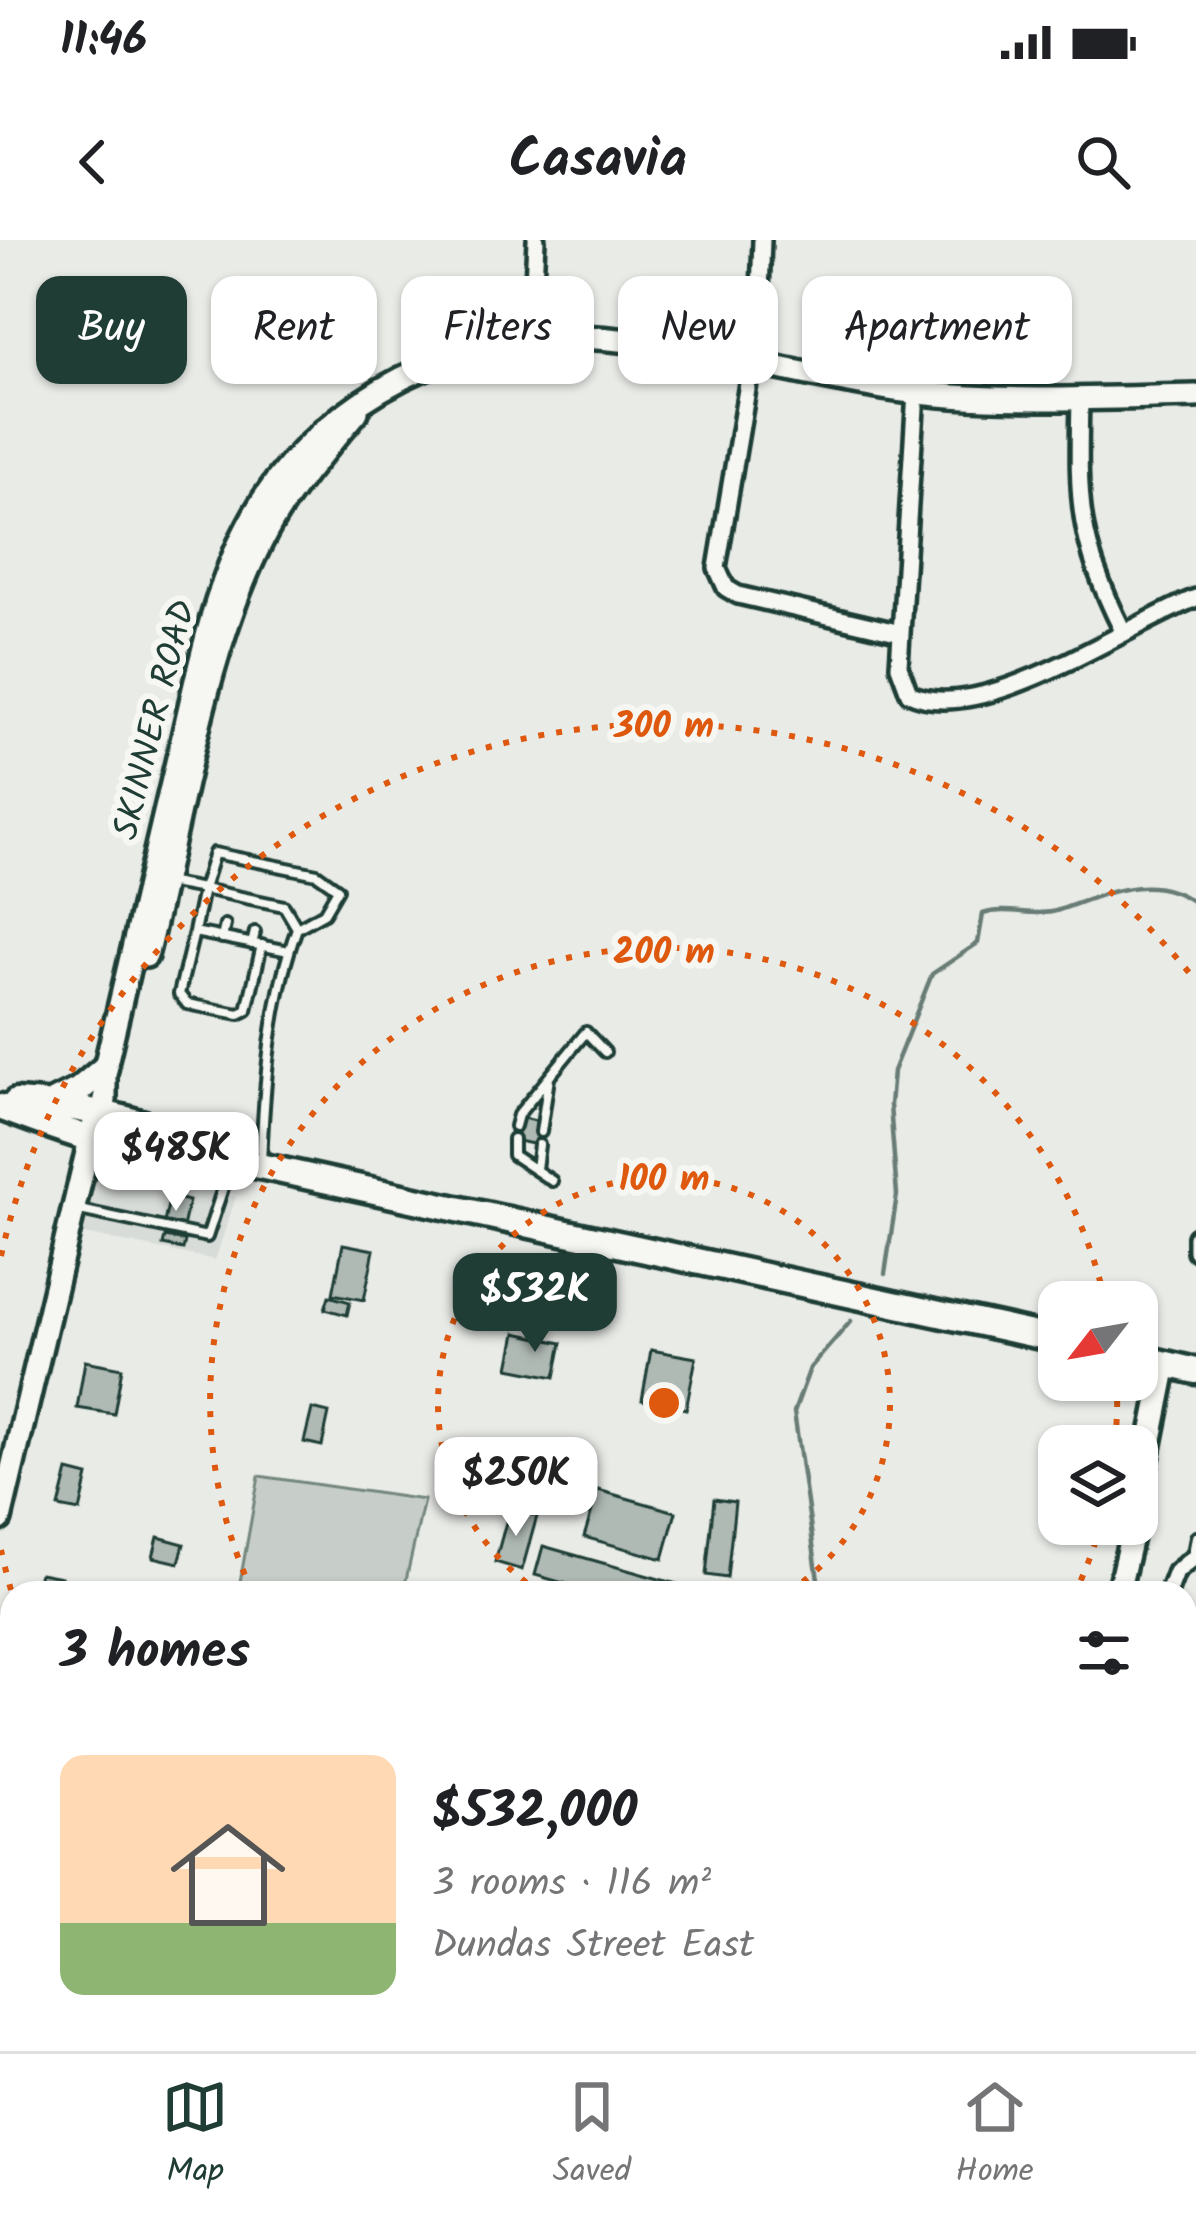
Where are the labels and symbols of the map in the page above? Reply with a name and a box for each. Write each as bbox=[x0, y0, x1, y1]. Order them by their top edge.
street label: SKINNER ROAD bbox=[99, 594, 213, 846]
text: 300 m bbox=[613, 699, 714, 756]
text: 200 m bbox=[613, 925, 715, 982]
pin: $485K bbox=[92, 1112, 260, 1214]
text: 100 m bbox=[618, 1152, 710, 1209]
pin: $532K bbox=[451, 1253, 619, 1355]
north arrow bbox=[1038, 1281, 1158, 1401]
centre of rings bbox=[643, 1382, 685, 1424]
pin: $250K bbox=[432, 1437, 600, 1539]

